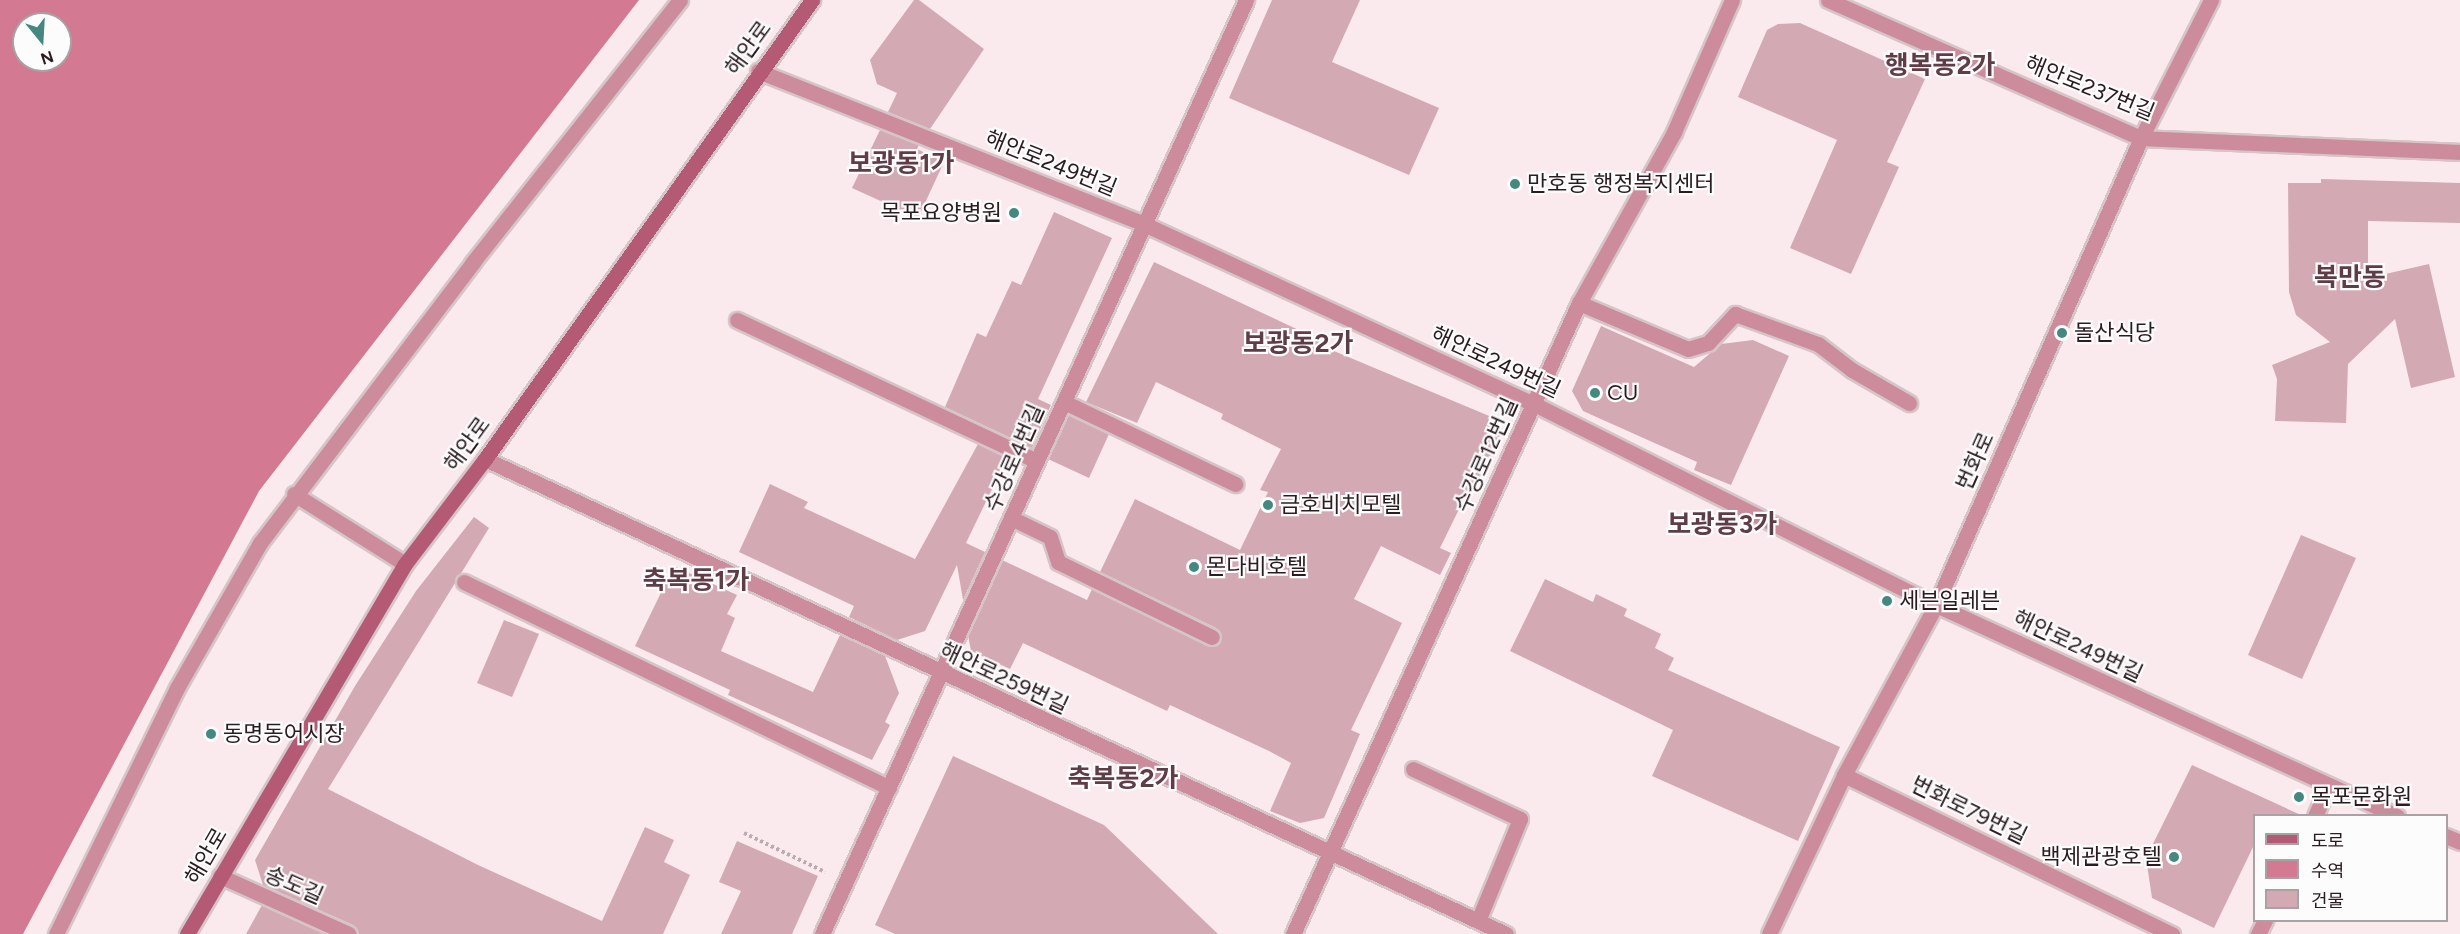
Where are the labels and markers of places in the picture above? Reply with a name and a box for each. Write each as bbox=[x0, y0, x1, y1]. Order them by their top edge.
place label: 만호동 행정복지센터 bbox=[1527, 171, 1715, 197]
marker: 만호동 행정복지센터 bbox=[1508, 177, 1522, 191]
place label: 목포요양병원 bbox=[881, 200, 1002, 226]
marker: 목포요양병원 bbox=[1007, 206, 1021, 220]
place label: 돌산식당 bbox=[2074, 320, 2155, 346]
marker: 돌산식당 bbox=[2055, 326, 2069, 340]
place label: CU bbox=[1607, 380, 1638, 406]
marker: CU bbox=[1588, 386, 1602, 400]
place label: 금호비치모텔 bbox=[1280, 492, 1401, 518]
marker: 금호비치모텔 bbox=[1261, 498, 1275, 512]
place label: 몬다비호텔 bbox=[1206, 554, 1307, 580]
marker: 몬다비호텔 bbox=[1187, 560, 1201, 574]
place label: 세븐일레븐 bbox=[1899, 588, 2000, 614]
marker: 세븐일레븐 bbox=[1880, 594, 1894, 608]
place label: 동명동어시장 bbox=[223, 721, 344, 747]
marker: 동명동어시장 bbox=[204, 727, 218, 741]
place label: 목포문화원 bbox=[2311, 784, 2412, 810]
marker: 목포문화원 bbox=[2292, 790, 2306, 804]
place label: 백제관광호텔 bbox=[2041, 844, 2162, 870]
marker: 백제관광호텔 bbox=[2167, 850, 2181, 864]

